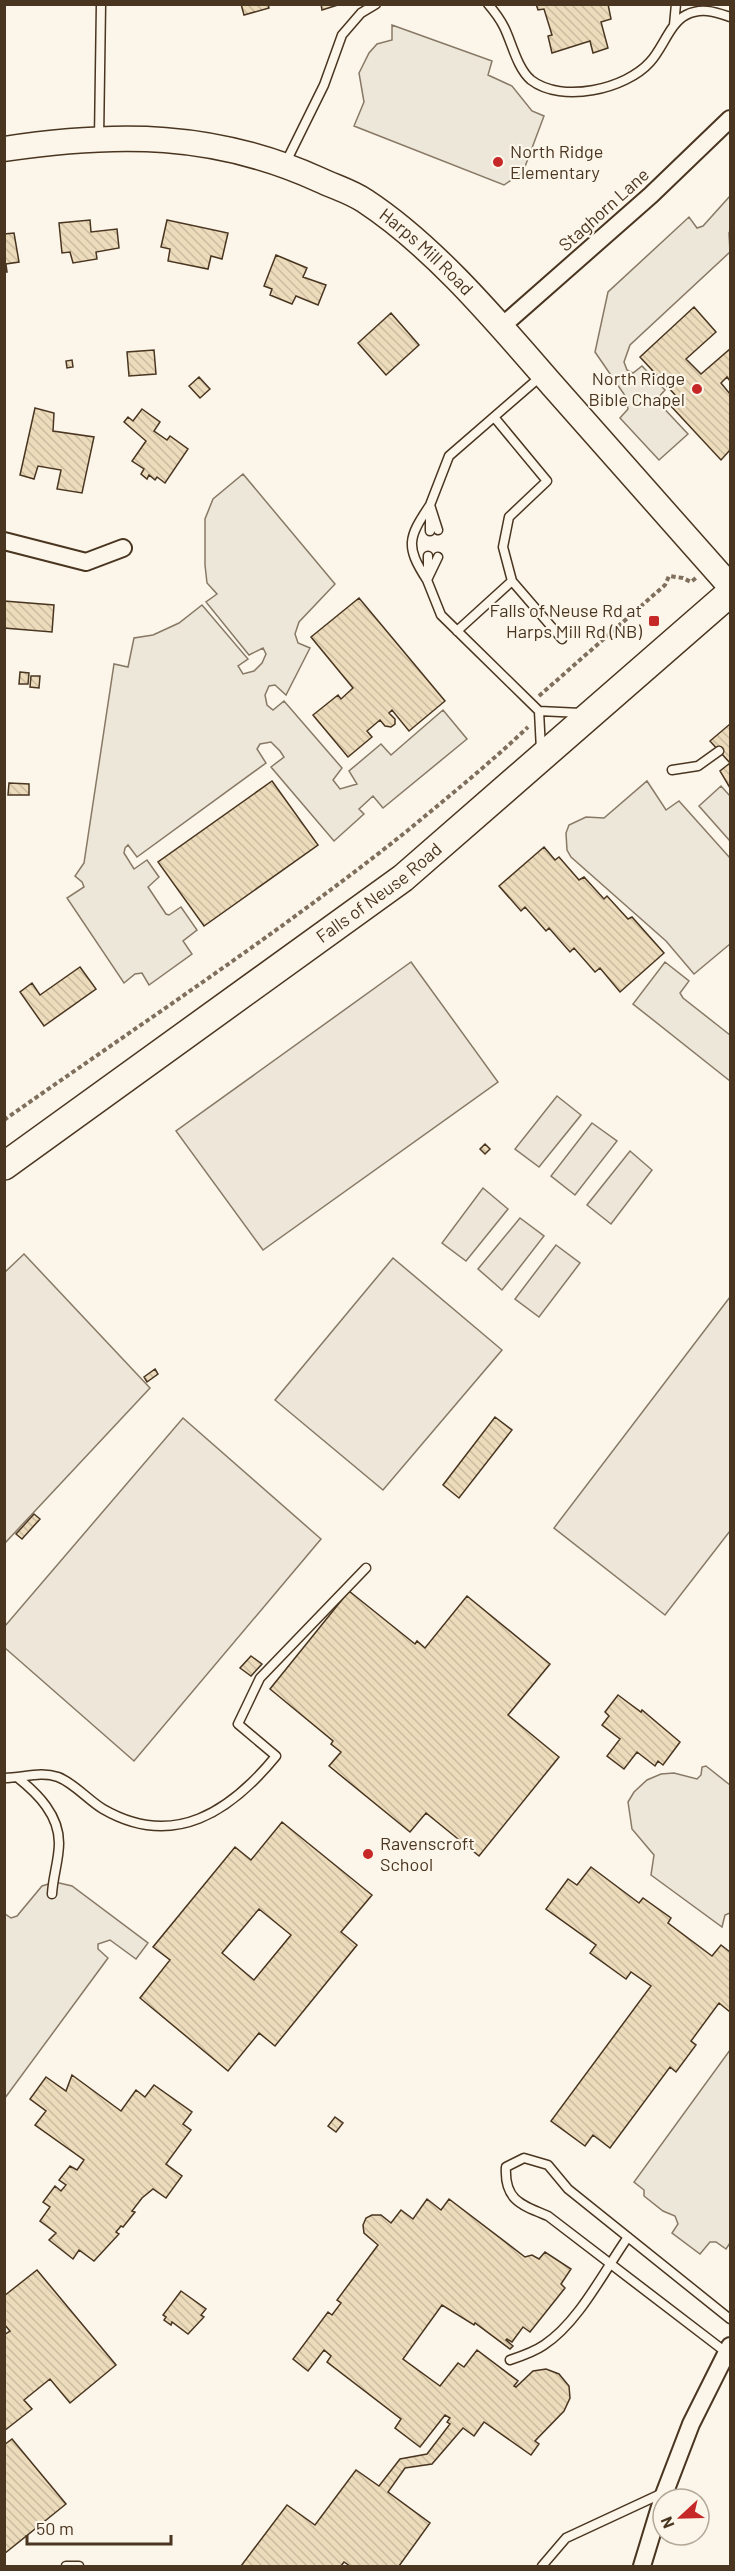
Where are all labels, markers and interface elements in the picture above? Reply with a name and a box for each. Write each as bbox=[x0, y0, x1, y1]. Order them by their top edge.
place label: North Ridge Elementary bbox=[510, 140, 603, 183]
marker: North Ridge Elementary bbox=[491, 155, 505, 169]
street label: Staghorn Lane bbox=[554, 163, 653, 255]
street label: Harps Mill Road bbox=[376, 203, 478, 299]
place label: North Ridge Bible Chapel bbox=[589, 367, 685, 410]
marker: North Ridge Bible Chapel bbox=[690, 382, 704, 396]
place label: Falls of Neuse Rd at Harps Mill Rd (NB) bbox=[490, 599, 642, 642]
marker: Falls of Neuse Rd at Harps Mill Rd (NB) bbox=[647, 614, 661, 628]
street label: Falls of Neuse Road bbox=[311, 837, 446, 947]
place label: Ravenscroft School bbox=[380, 1832, 475, 1875]
marker: Ravenscroft School bbox=[361, 1847, 375, 1861]
north arrow bbox=[651, 2487, 711, 2547]
scale bar bbox=[27, 2508, 171, 2546]
text: N bbox=[656, 2514, 677, 2531]
text: 50 m bbox=[36, 2517, 74, 2539]

